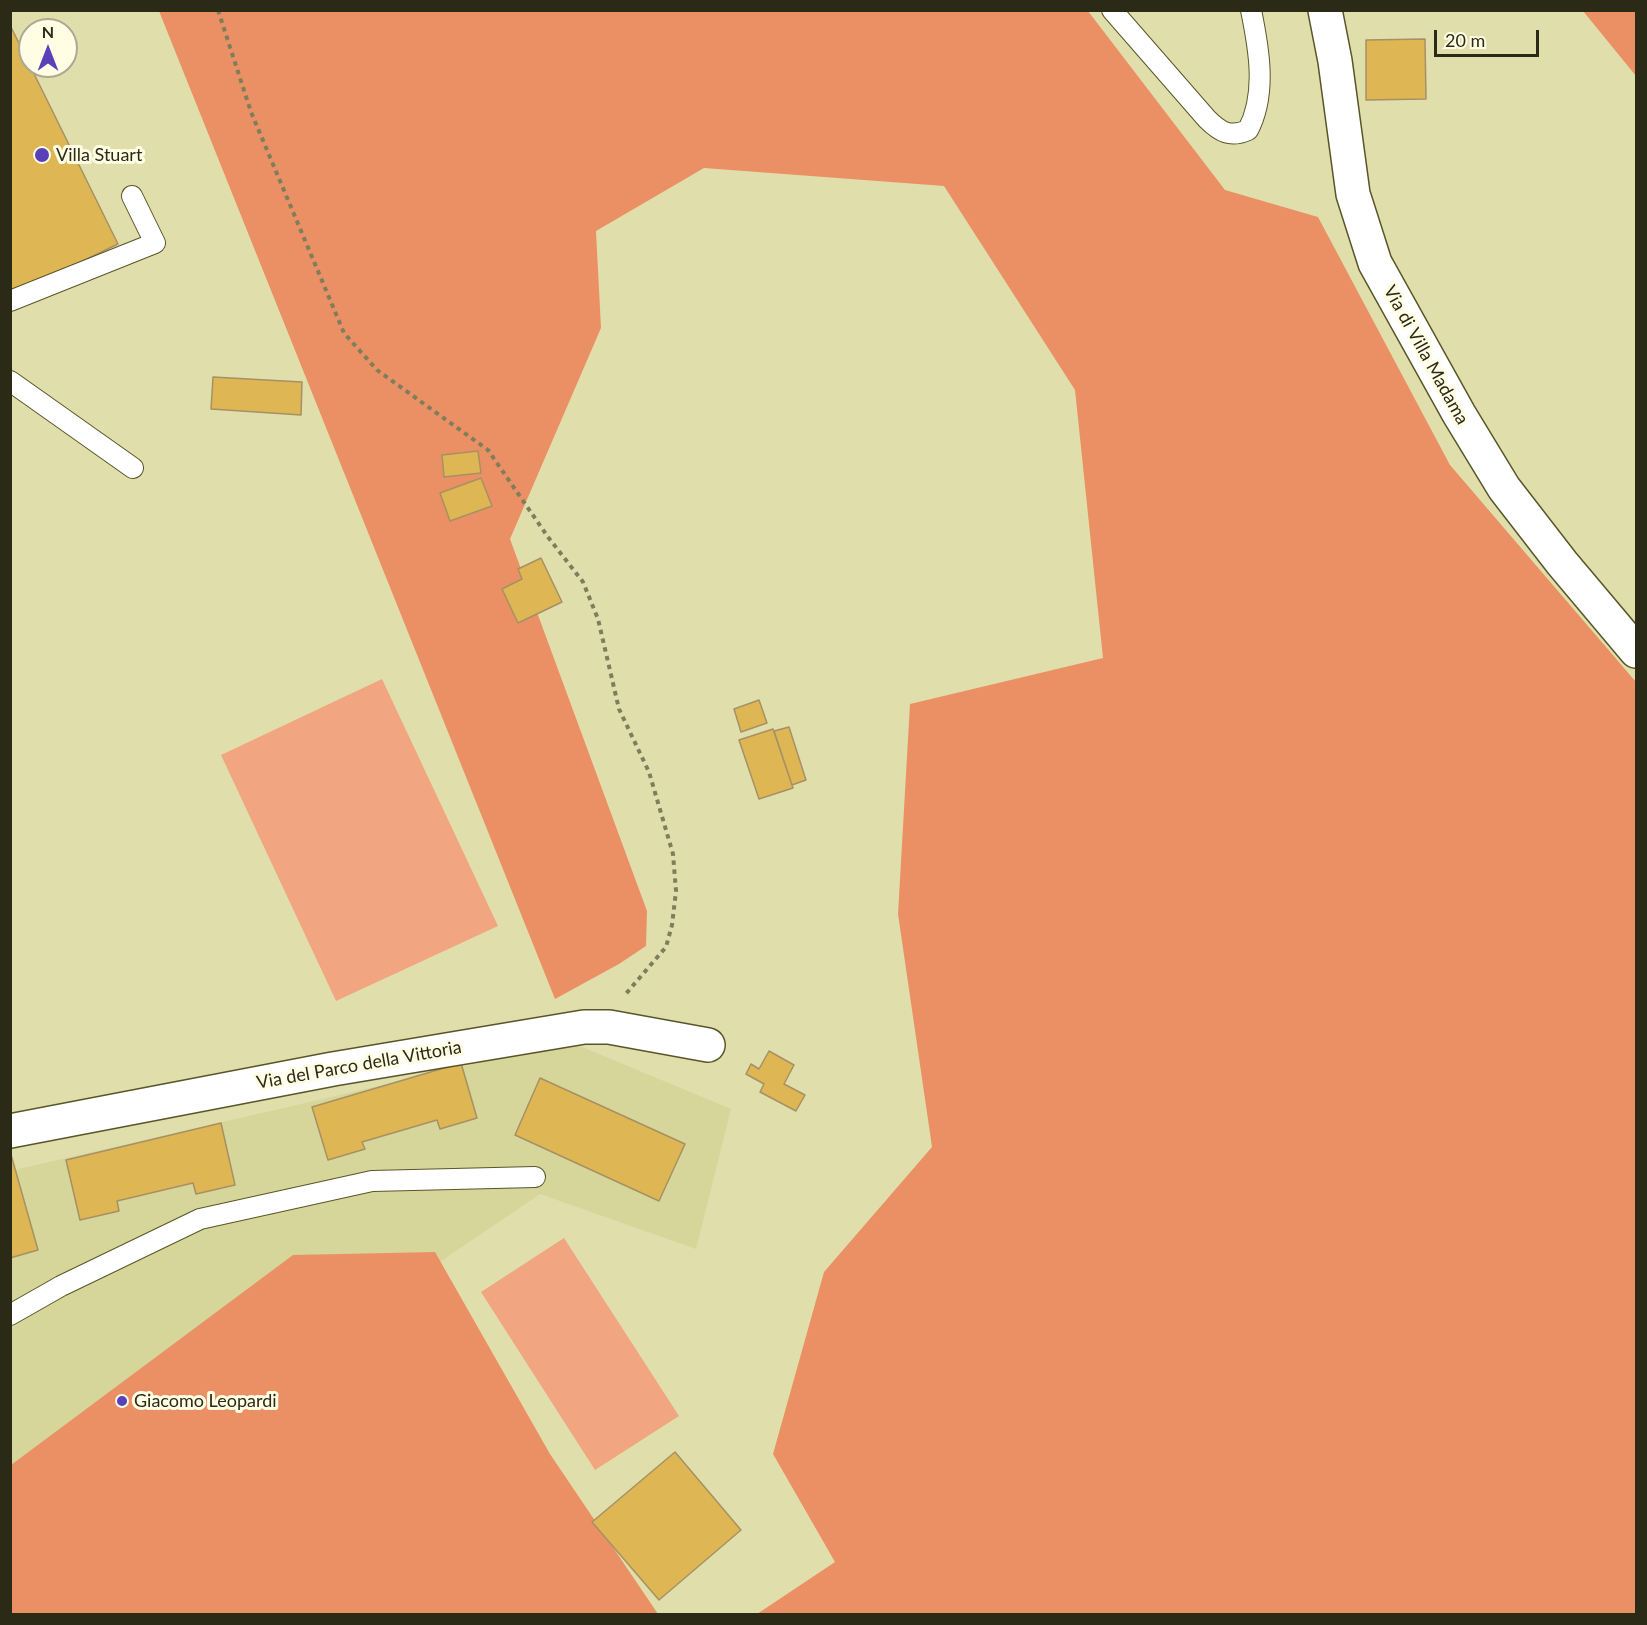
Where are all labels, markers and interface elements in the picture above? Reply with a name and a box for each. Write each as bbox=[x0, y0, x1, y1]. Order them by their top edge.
north arrow bbox=[18, 18, 78, 78]
scale bar bbox=[1437, 18, 1542, 56]
text: N bbox=[42, 22, 54, 41]
text: 20 m bbox=[1445, 29, 1485, 51]
place label: Villa Stuart bbox=[56, 144, 142, 166]
marker: Villa Stuart bbox=[33, 146, 51, 164]
street label: Via di Villa Madama bbox=[1379, 282, 1473, 428]
street label: Via del Parco della Vittoria bbox=[255, 1036, 463, 1094]
place label: Giacomo Leopardi bbox=[134, 1390, 277, 1412]
marker: Giacomo Leopardi bbox=[115, 1394, 129, 1408]

